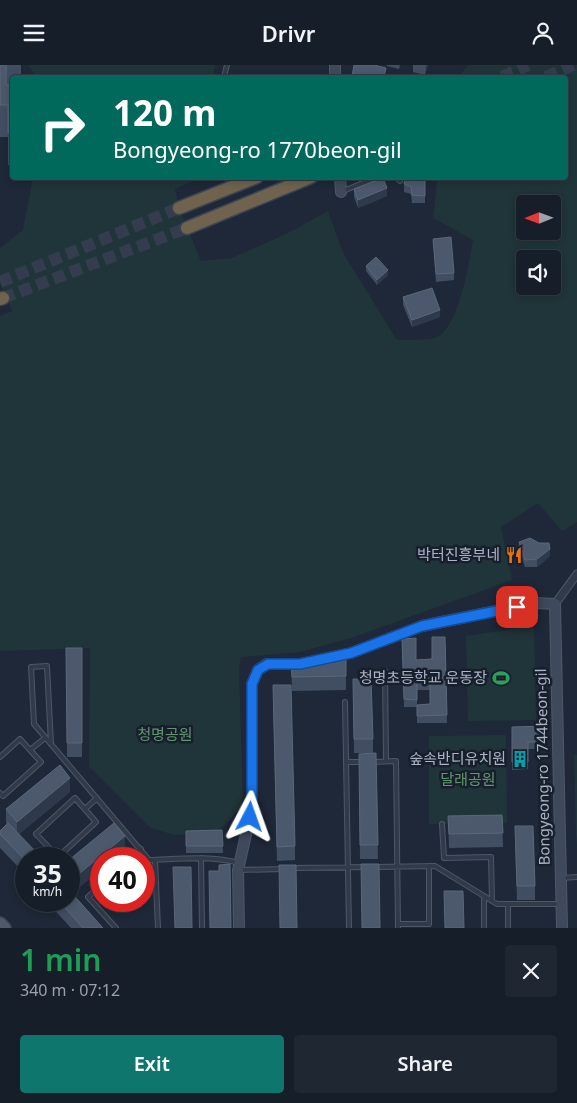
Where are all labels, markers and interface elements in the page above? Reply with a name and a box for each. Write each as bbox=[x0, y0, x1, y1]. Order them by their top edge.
text: Drivr bbox=[262, 18, 315, 48]
icon: menu bbox=[20, 19, 48, 47]
icon: person bbox=[529, 19, 557, 47]
text: 120 m bbox=[113, 89, 216, 136]
icon: right bbox=[30, 95, 95, 160]
text: Bongyeong-ro 1770beon-gil bbox=[113, 134, 402, 164]
north arrow bbox=[516, 195, 561, 240]
map controls bbox=[516, 195, 561, 295]
button: sound bbox=[516, 250, 561, 295]
place label: 박터진흥부네 bbox=[417, 544, 500, 564]
restaurant icon: 박터진흥부네 bbox=[504, 545, 524, 565]
pin bbox=[496, 586, 538, 628]
icon: arrive bbox=[503, 593, 531, 621]
place label: 청명초등학교 운동장 bbox=[359, 667, 487, 687]
sports icon: 청명초등학교 운동장 bbox=[491, 668, 511, 688]
street label: Bongyeong-ro 1744beon-gil bbox=[530, 668, 554, 866]
park label: 청명공원 bbox=[137, 724, 193, 744]
place label: 숲속반디유치원 bbox=[409, 748, 506, 768]
building icon: 숲속반디유치원 bbox=[510, 749, 530, 769]
park label: 달래공원 bbox=[440, 769, 496, 789]
position arrow bbox=[223, 790, 275, 842]
speed limit sign: 40 bbox=[90, 847, 155, 912]
text: 35 bbox=[33, 856, 62, 890]
text: km/h bbox=[33, 883, 62, 900]
text: 1 min bbox=[20, 939, 101, 980]
button: close bbox=[505, 945, 557, 997]
text: 340 m · 07:12 bbox=[20, 979, 120, 1001]
button: Exit bbox=[20, 1035, 284, 1093]
button: Share bbox=[294, 1035, 557, 1093]

